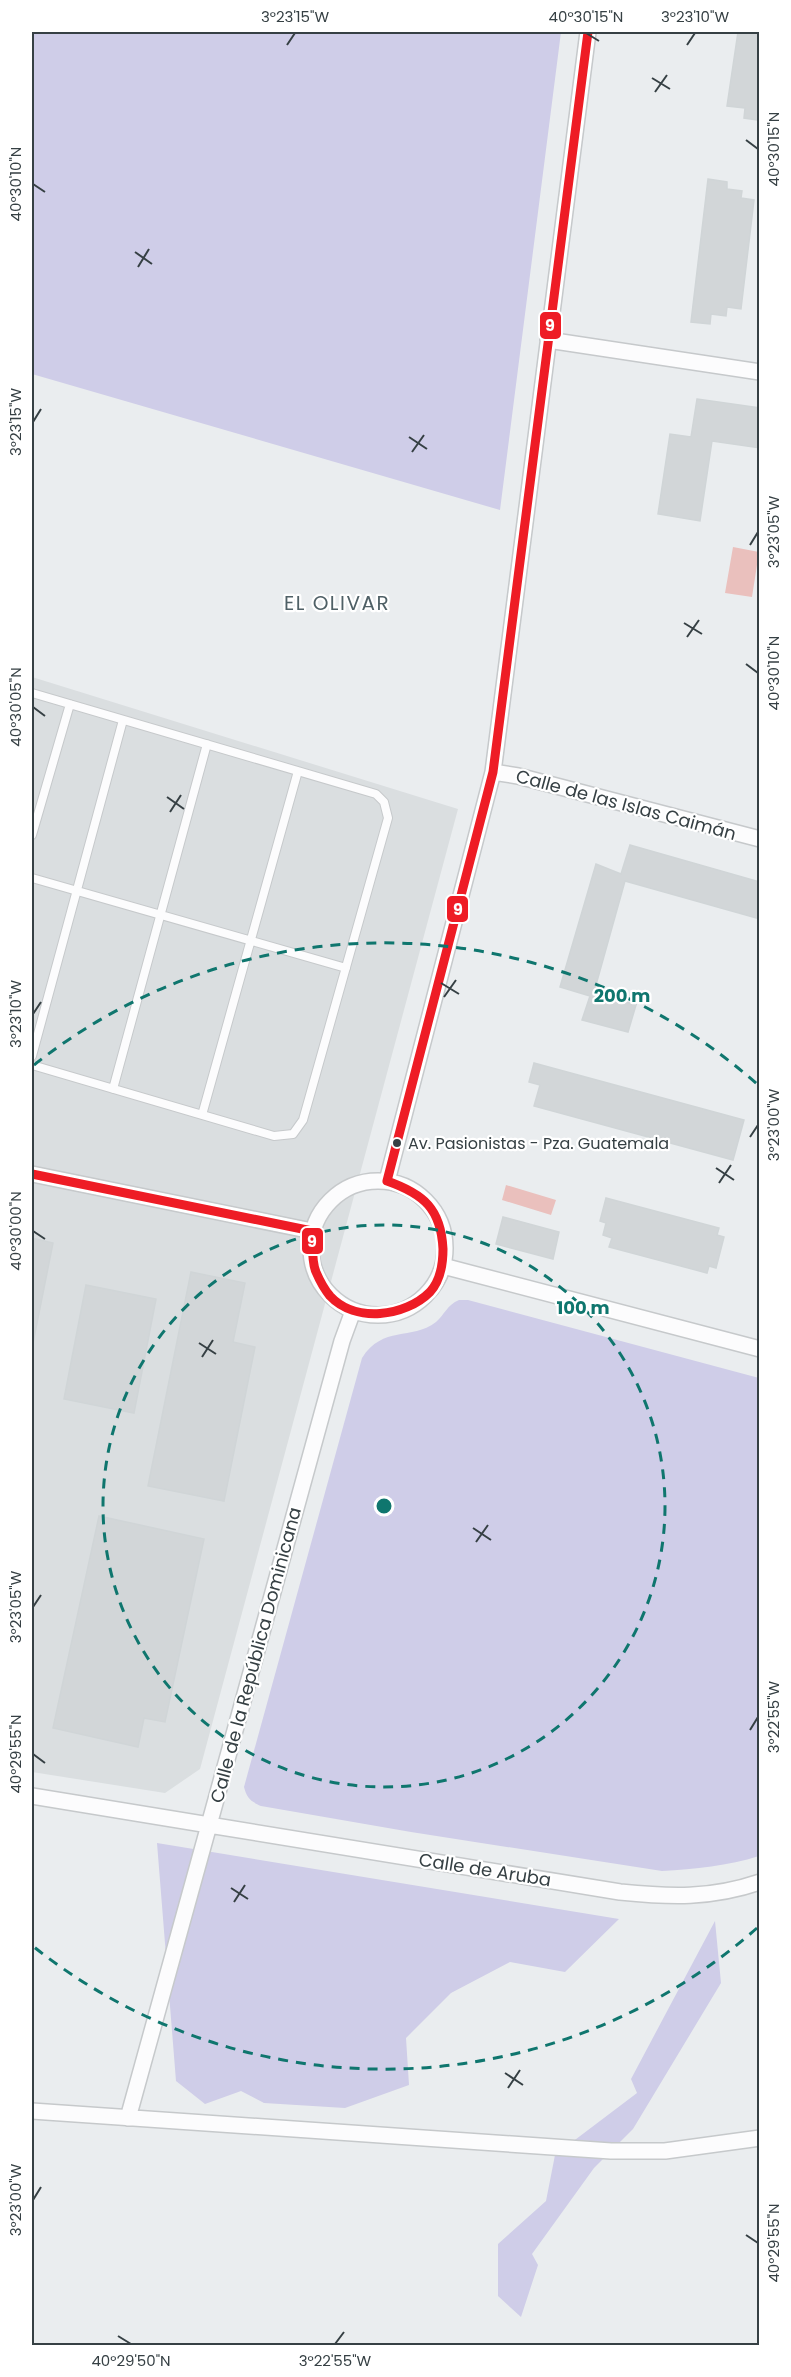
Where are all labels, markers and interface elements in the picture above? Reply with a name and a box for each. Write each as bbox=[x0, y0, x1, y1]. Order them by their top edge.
text: 3°23'15"W bbox=[261, 6, 329, 27]
text: 40°30'15"N bbox=[549, 6, 623, 27]
text: 3°23'10"W bbox=[661, 6, 729, 27]
text: 40°30'15"N bbox=[763, 112, 784, 186]
text: 40°30'10"N bbox=[5, 147, 26, 221]
line badge: 9 bbox=[539, 311, 562, 340]
text: 9 bbox=[545, 314, 555, 337]
text: 3°23'15"W bbox=[5, 388, 26, 456]
text: 3°23'05"W bbox=[763, 495, 784, 568]
district label: EL OLIVAR bbox=[284, 589, 390, 617]
text: 40°30'10"N bbox=[763, 636, 784, 710]
text: 40°30'05"N bbox=[5, 667, 26, 747]
street label: Calle de las Islas Caimán bbox=[513, 763, 739, 846]
line badge: 9 bbox=[446, 895, 469, 923]
text: 9 bbox=[453, 898, 463, 921]
text: 3°23'10"W bbox=[5, 980, 26, 1048]
text: 200 m bbox=[594, 983, 650, 1008]
text: 3°23'00"W bbox=[763, 1088, 784, 1161]
place label: Av. Pasionistas - Pza. Guatemala bbox=[408, 1132, 669, 1155]
marker: Av. Pasionistas - Pza. Guatemala bbox=[391, 1137, 403, 1149]
text: 40°30'00"N bbox=[5, 1191, 26, 1271]
line badge: 9 bbox=[301, 1227, 324, 1255]
text: 9 bbox=[307, 1230, 317, 1253]
text: 100 m bbox=[556, 1295, 610, 1320]
centre of rings bbox=[374, 1496, 394, 1516]
street label: Calle de la República Dominicana bbox=[204, 1504, 307, 1805]
text: 3°23'05"W bbox=[5, 1570, 26, 1643]
text: 3°22'55"W bbox=[763, 1680, 784, 1753]
text: 40°29'55"N bbox=[5, 1714, 26, 1794]
street label: Calle de Aruba bbox=[417, 1847, 553, 1892]
text: 3°23'00"W bbox=[5, 2163, 26, 2236]
text: 40°29'55"N bbox=[763, 2203, 784, 2283]
text: 40°29'50"N bbox=[91, 2350, 171, 2371]
text: 3°22'55"W bbox=[299, 2350, 372, 2371]

